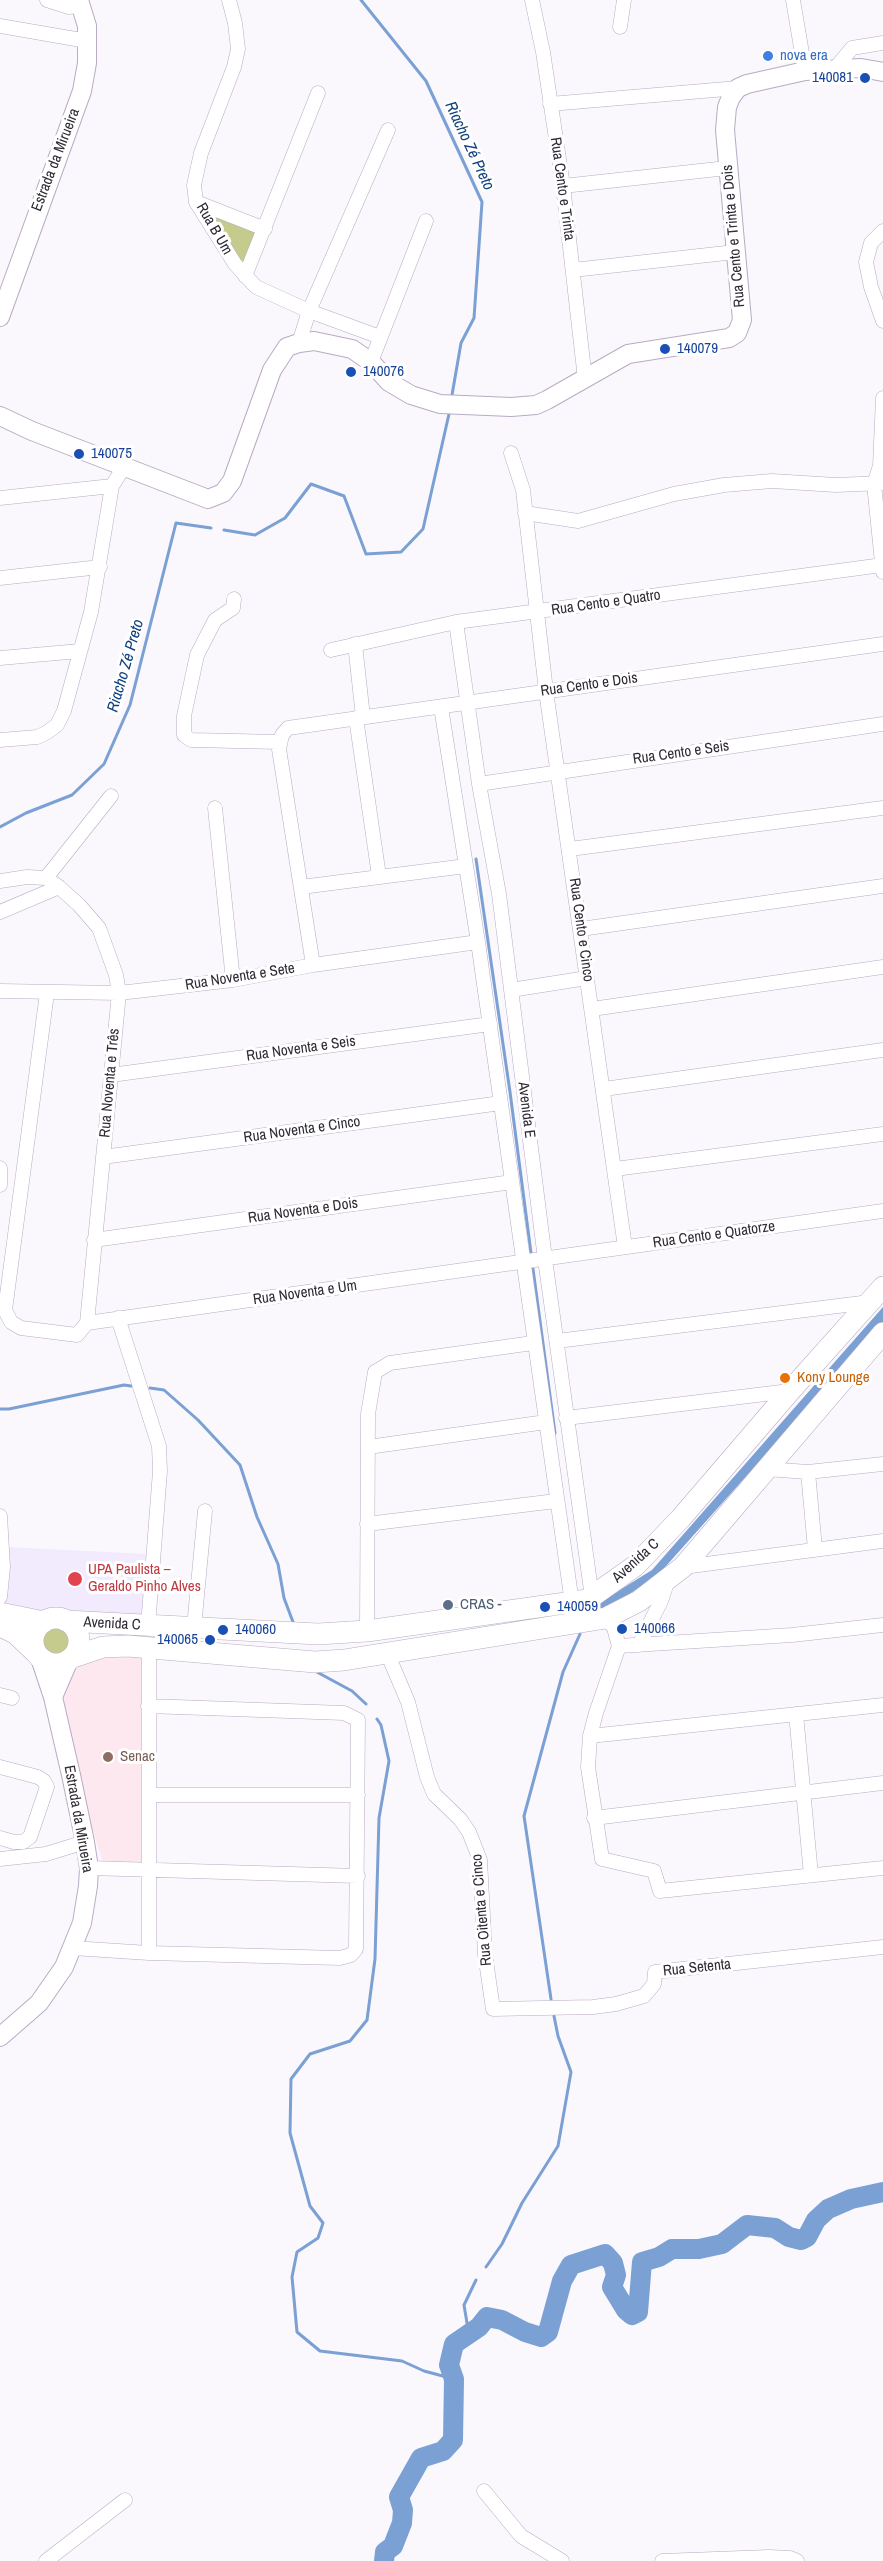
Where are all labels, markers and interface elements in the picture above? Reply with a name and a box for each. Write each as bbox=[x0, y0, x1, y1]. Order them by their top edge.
place label: nova era bbox=[780, 47, 828, 65]
marker: nova era bbox=[761, 49, 775, 63]
place label: 140081 bbox=[812, 69, 853, 87]
marker: 140081 bbox=[858, 71, 872, 85]
water label: Riacho Zé Preto bbox=[440, 99, 498, 193]
street label: Estrada da Mirueira bbox=[28, 106, 84, 214]
street label: Rua Cento e Trinta bbox=[546, 136, 578, 242]
street label: Rua Cento e Trinta e Dois bbox=[719, 164, 749, 308]
street label: Rua B Um bbox=[192, 200, 236, 258]
place label: 140079 bbox=[677, 340, 718, 358]
marker: 140079 bbox=[658, 342, 672, 356]
place label: 140076 bbox=[363, 363, 404, 381]
marker: 140076 bbox=[344, 365, 358, 379]
place label: 140075 bbox=[91, 445, 132, 463]
marker: 140075 bbox=[72, 447, 86, 461]
street label: Rua Cento e Quatro bbox=[550, 586, 662, 620]
water label: Riacho Zé Preto bbox=[104, 617, 148, 715]
street label: Rua Cento e Dois bbox=[539, 669, 639, 701]
street label: Rua Cento e Seis bbox=[632, 737, 730, 769]
street label: Rua Cento e Cinco bbox=[565, 877, 597, 983]
street label: Rua Noventa e Sete bbox=[184, 959, 296, 995]
street label: Rua Noventa e Três bbox=[96, 1028, 124, 1138]
street label: Rua Noventa e Seis bbox=[245, 1032, 357, 1066]
street label: Avenida E bbox=[514, 1081, 538, 1139]
street label: Rua Noventa e Cinco bbox=[243, 1113, 361, 1147]
street label: Rua Noventa e Dois bbox=[247, 1194, 359, 1228]
street label: Rua Cento e Quatorze bbox=[652, 1218, 776, 1252]
street label: Rua Noventa e Um bbox=[252, 1277, 358, 1309]
place label: Kony Lounge bbox=[797, 1369, 869, 1387]
marker: Kony Lounge bbox=[778, 1371, 792, 1385]
street label: Avenida C bbox=[609, 1535, 663, 1587]
place label: UPA Paulista – Geraldo Pinho Alves bbox=[88, 1561, 201, 1596]
marker: UPA Paulista – Geraldo Pinho Alves bbox=[66, 1570, 84, 1588]
place label: CRAS - bbox=[460, 1596, 502, 1614]
marker: CRAS - bbox=[441, 1598, 455, 1612]
place label: 140059 bbox=[557, 1598, 598, 1616]
marker: 140059 bbox=[538, 1600, 552, 1614]
street label: Avenida C bbox=[83, 1614, 141, 1634]
place label: 140066 bbox=[634, 1620, 675, 1638]
place label: 140060 bbox=[235, 1621, 276, 1639]
marker: 140066 bbox=[615, 1622, 629, 1636]
marker: 140060 bbox=[216, 1623, 230, 1637]
place label: 140065 bbox=[157, 1631, 198, 1649]
marker: 140065 bbox=[203, 1633, 217, 1647]
place label: Senac bbox=[120, 1748, 155, 1766]
marker: Senac bbox=[101, 1750, 115, 1764]
street label: Estrada da Mirueira bbox=[60, 1764, 96, 1874]
street label: Rua Oitenta e Cinco bbox=[468, 1853, 496, 1967]
street label: Rua Setenta bbox=[662, 1955, 732, 1981]

